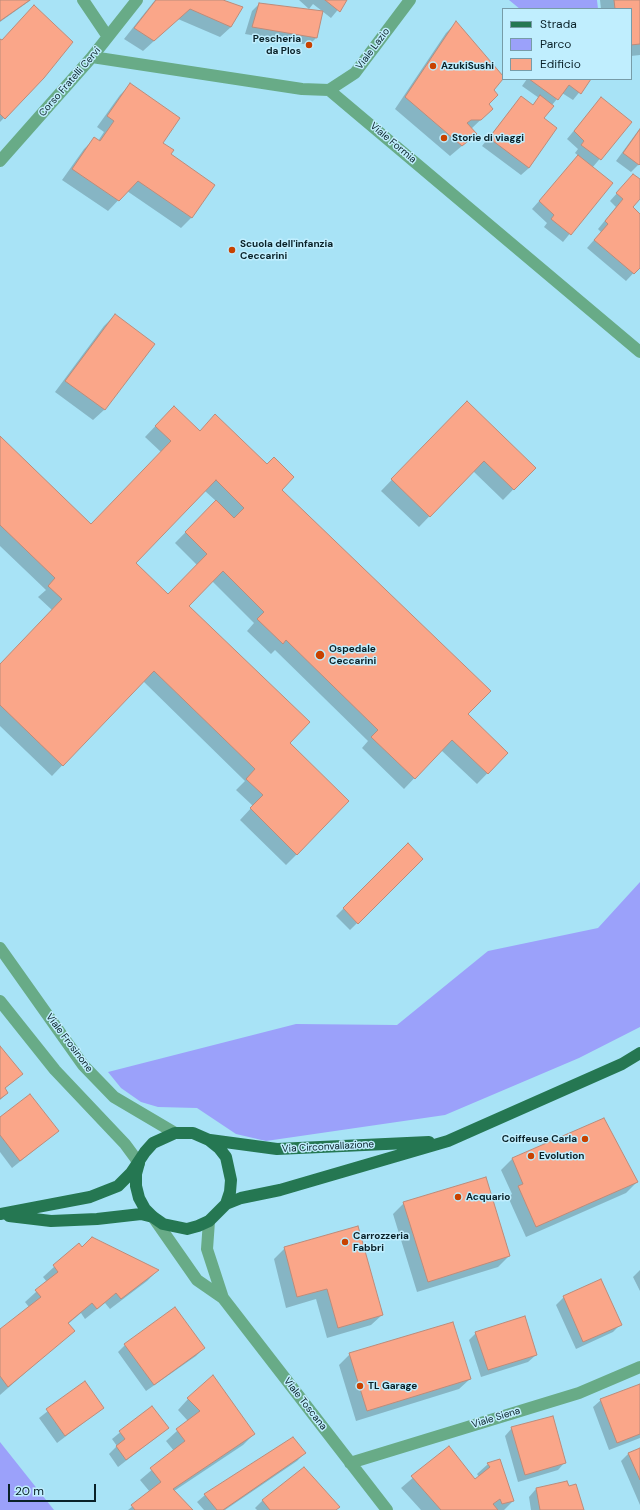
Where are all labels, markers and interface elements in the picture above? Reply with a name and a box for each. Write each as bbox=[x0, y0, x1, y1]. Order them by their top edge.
legend bbox=[502, 8, 632, 80]
text: Strada bbox=[540, 16, 577, 32]
street label: Viale Lazio bbox=[354, 26, 392, 72]
place label: Pescheria da Plos bbox=[253, 33, 301, 56]
text: Parco bbox=[540, 36, 571, 52]
marker: Pescheria da Plos bbox=[304, 40, 314, 50]
street label: Corso Fratelli Cervi bbox=[37, 45, 103, 119]
text: Edificio bbox=[540, 56, 581, 72]
place label: AzukiSushi bbox=[441, 60, 494, 72]
marker: AzukiSushi bbox=[428, 61, 438, 71]
street label: Viale Formia bbox=[367, 120, 419, 166]
place label: Storie di viaggi bbox=[452, 132, 524, 144]
marker: Storie di viaggi bbox=[439, 133, 449, 143]
place label: Scuola dell'infanzia Ceccarini bbox=[240, 238, 333, 262]
marker: Scuola dell'infanzia Ceccarini bbox=[227, 245, 237, 255]
place label: Ospedale Ceccarini bbox=[329, 643, 376, 666]
marker: Ospedale Ceccarini bbox=[314, 649, 326, 661]
street label: Viale Frosinone bbox=[43, 1011, 95, 1075]
place label: Coiffeuse Carla bbox=[502, 1133, 577, 1145]
marker: Coiffeuse Carla bbox=[580, 1134, 590, 1144]
street label: Via Circonvallazione bbox=[282, 1139, 374, 1155]
place label: Evolution bbox=[539, 1150, 585, 1162]
marker: Evolution bbox=[526, 1151, 536, 1161]
place label: Acquario bbox=[466, 1191, 510, 1203]
marker: Acquario bbox=[453, 1192, 463, 1202]
place label: Carrozzeria Fabbri bbox=[353, 1230, 409, 1254]
marker: Carrozzeria Fabbri bbox=[340, 1237, 350, 1247]
street label: Viale Toscana bbox=[281, 1375, 329, 1433]
place label: TL Garage bbox=[368, 1380, 417, 1392]
marker: TL Garage bbox=[355, 1381, 365, 1391]
street label: Viale Siena bbox=[470, 1405, 522, 1431]
scale bar bbox=[10, 1476, 98, 1502]
text: 20 m bbox=[15, 1483, 44, 1499]

